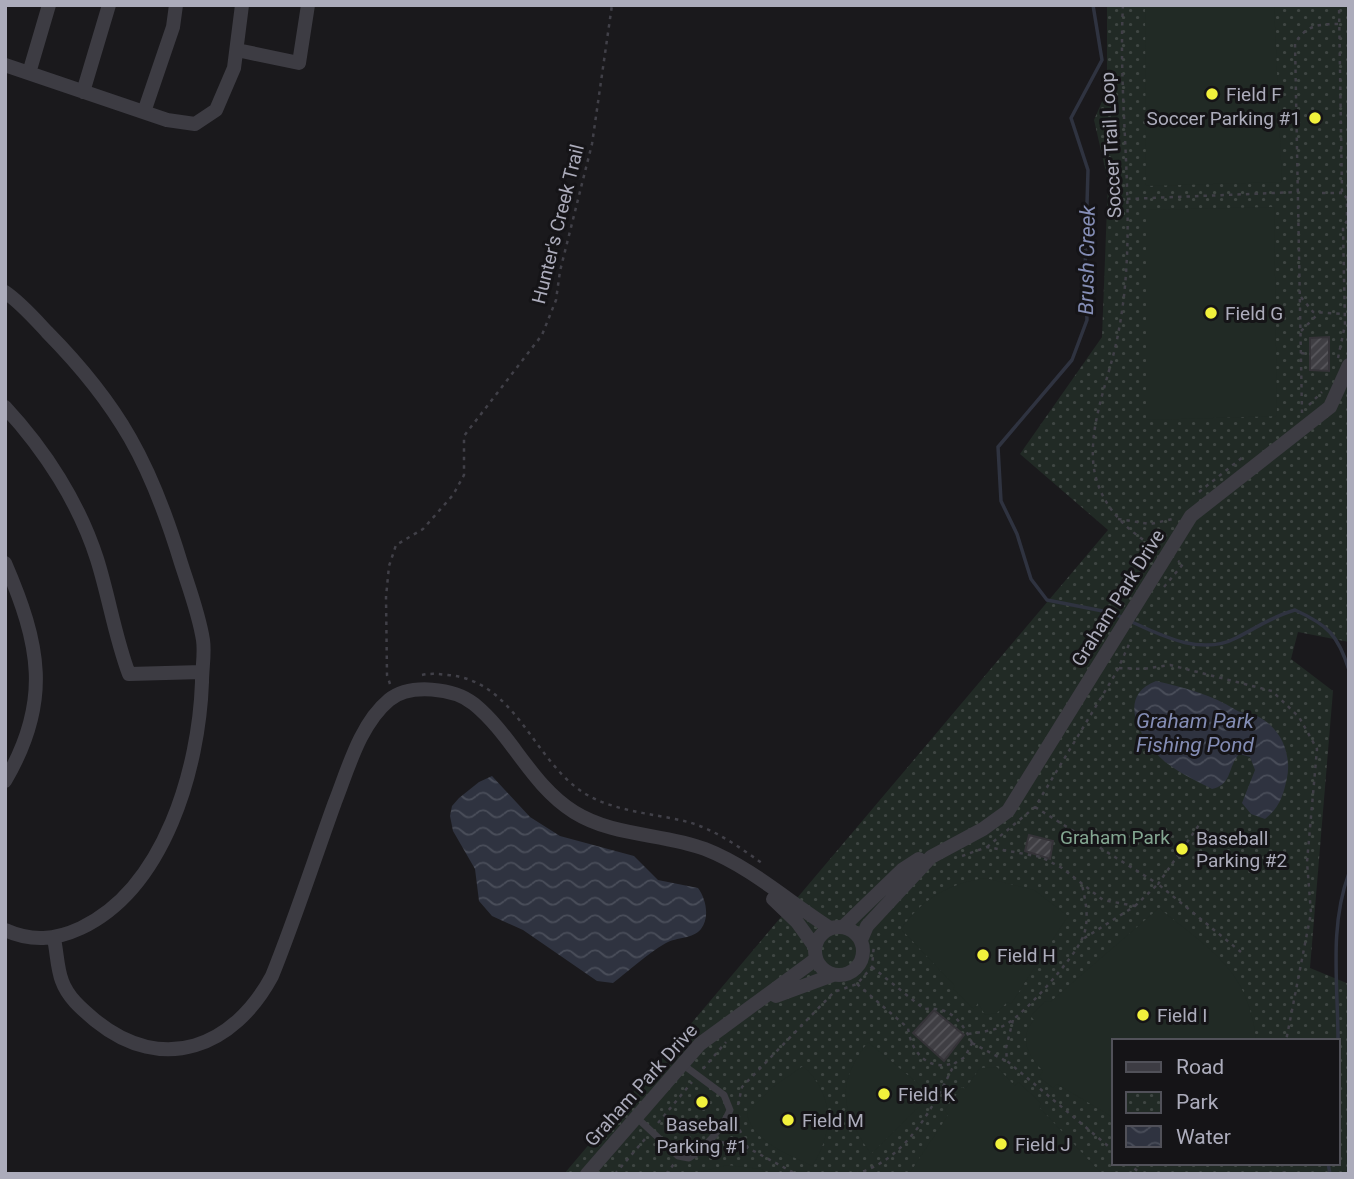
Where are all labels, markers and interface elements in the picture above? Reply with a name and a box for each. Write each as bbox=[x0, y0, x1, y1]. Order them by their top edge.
street label: Soccer Trail Loop bbox=[1096, 71, 1126, 219]
place label: Field F bbox=[1226, 83, 1282, 106]
marker: Field F bbox=[1204, 86, 1220, 102]
place label: Soccer Parking #1 bbox=[1147, 107, 1301, 130]
marker: Soccer Parking #1 bbox=[1307, 110, 1323, 126]
street label: Hunter's Creek Trail bbox=[527, 142, 589, 306]
water label: Brush Creek bbox=[1074, 204, 1100, 315]
place label: Field G bbox=[1225, 302, 1283, 325]
marker: Field G bbox=[1203, 305, 1219, 321]
street label: Graham Park Drive bbox=[1067, 525, 1169, 671]
water label: Graham Park Fishing Pond bbox=[1136, 709, 1255, 757]
park label: Graham Park bbox=[1060, 826, 1170, 849]
place label: Baseball Parking #2 bbox=[1196, 827, 1287, 872]
marker: Baseball Parking #2 bbox=[1174, 841, 1190, 857]
place label: Field H bbox=[997, 944, 1056, 967]
marker: Field H bbox=[975, 947, 991, 963]
place label: Field I bbox=[1157, 1004, 1207, 1027]
marker: Field I bbox=[1135, 1007, 1151, 1023]
street label: Graham Park Drive bbox=[580, 1019, 702, 1151]
legend bbox=[1112, 1039, 1340, 1165]
text: Road bbox=[1176, 1055, 1224, 1079]
place label: Field K bbox=[898, 1083, 955, 1106]
marker: Field K bbox=[876, 1086, 892, 1102]
text: Park bbox=[1176, 1090, 1219, 1114]
marker: Baseball Parking #1 bbox=[694, 1094, 710, 1110]
place label: Field M bbox=[802, 1109, 864, 1132]
marker: Field M bbox=[780, 1112, 796, 1128]
place label: Baseball Parking #1 bbox=[656, 1113, 748, 1158]
text: Water bbox=[1176, 1125, 1231, 1149]
place label: Field J bbox=[1015, 1133, 1071, 1156]
marker: Field J bbox=[993, 1136, 1009, 1152]

